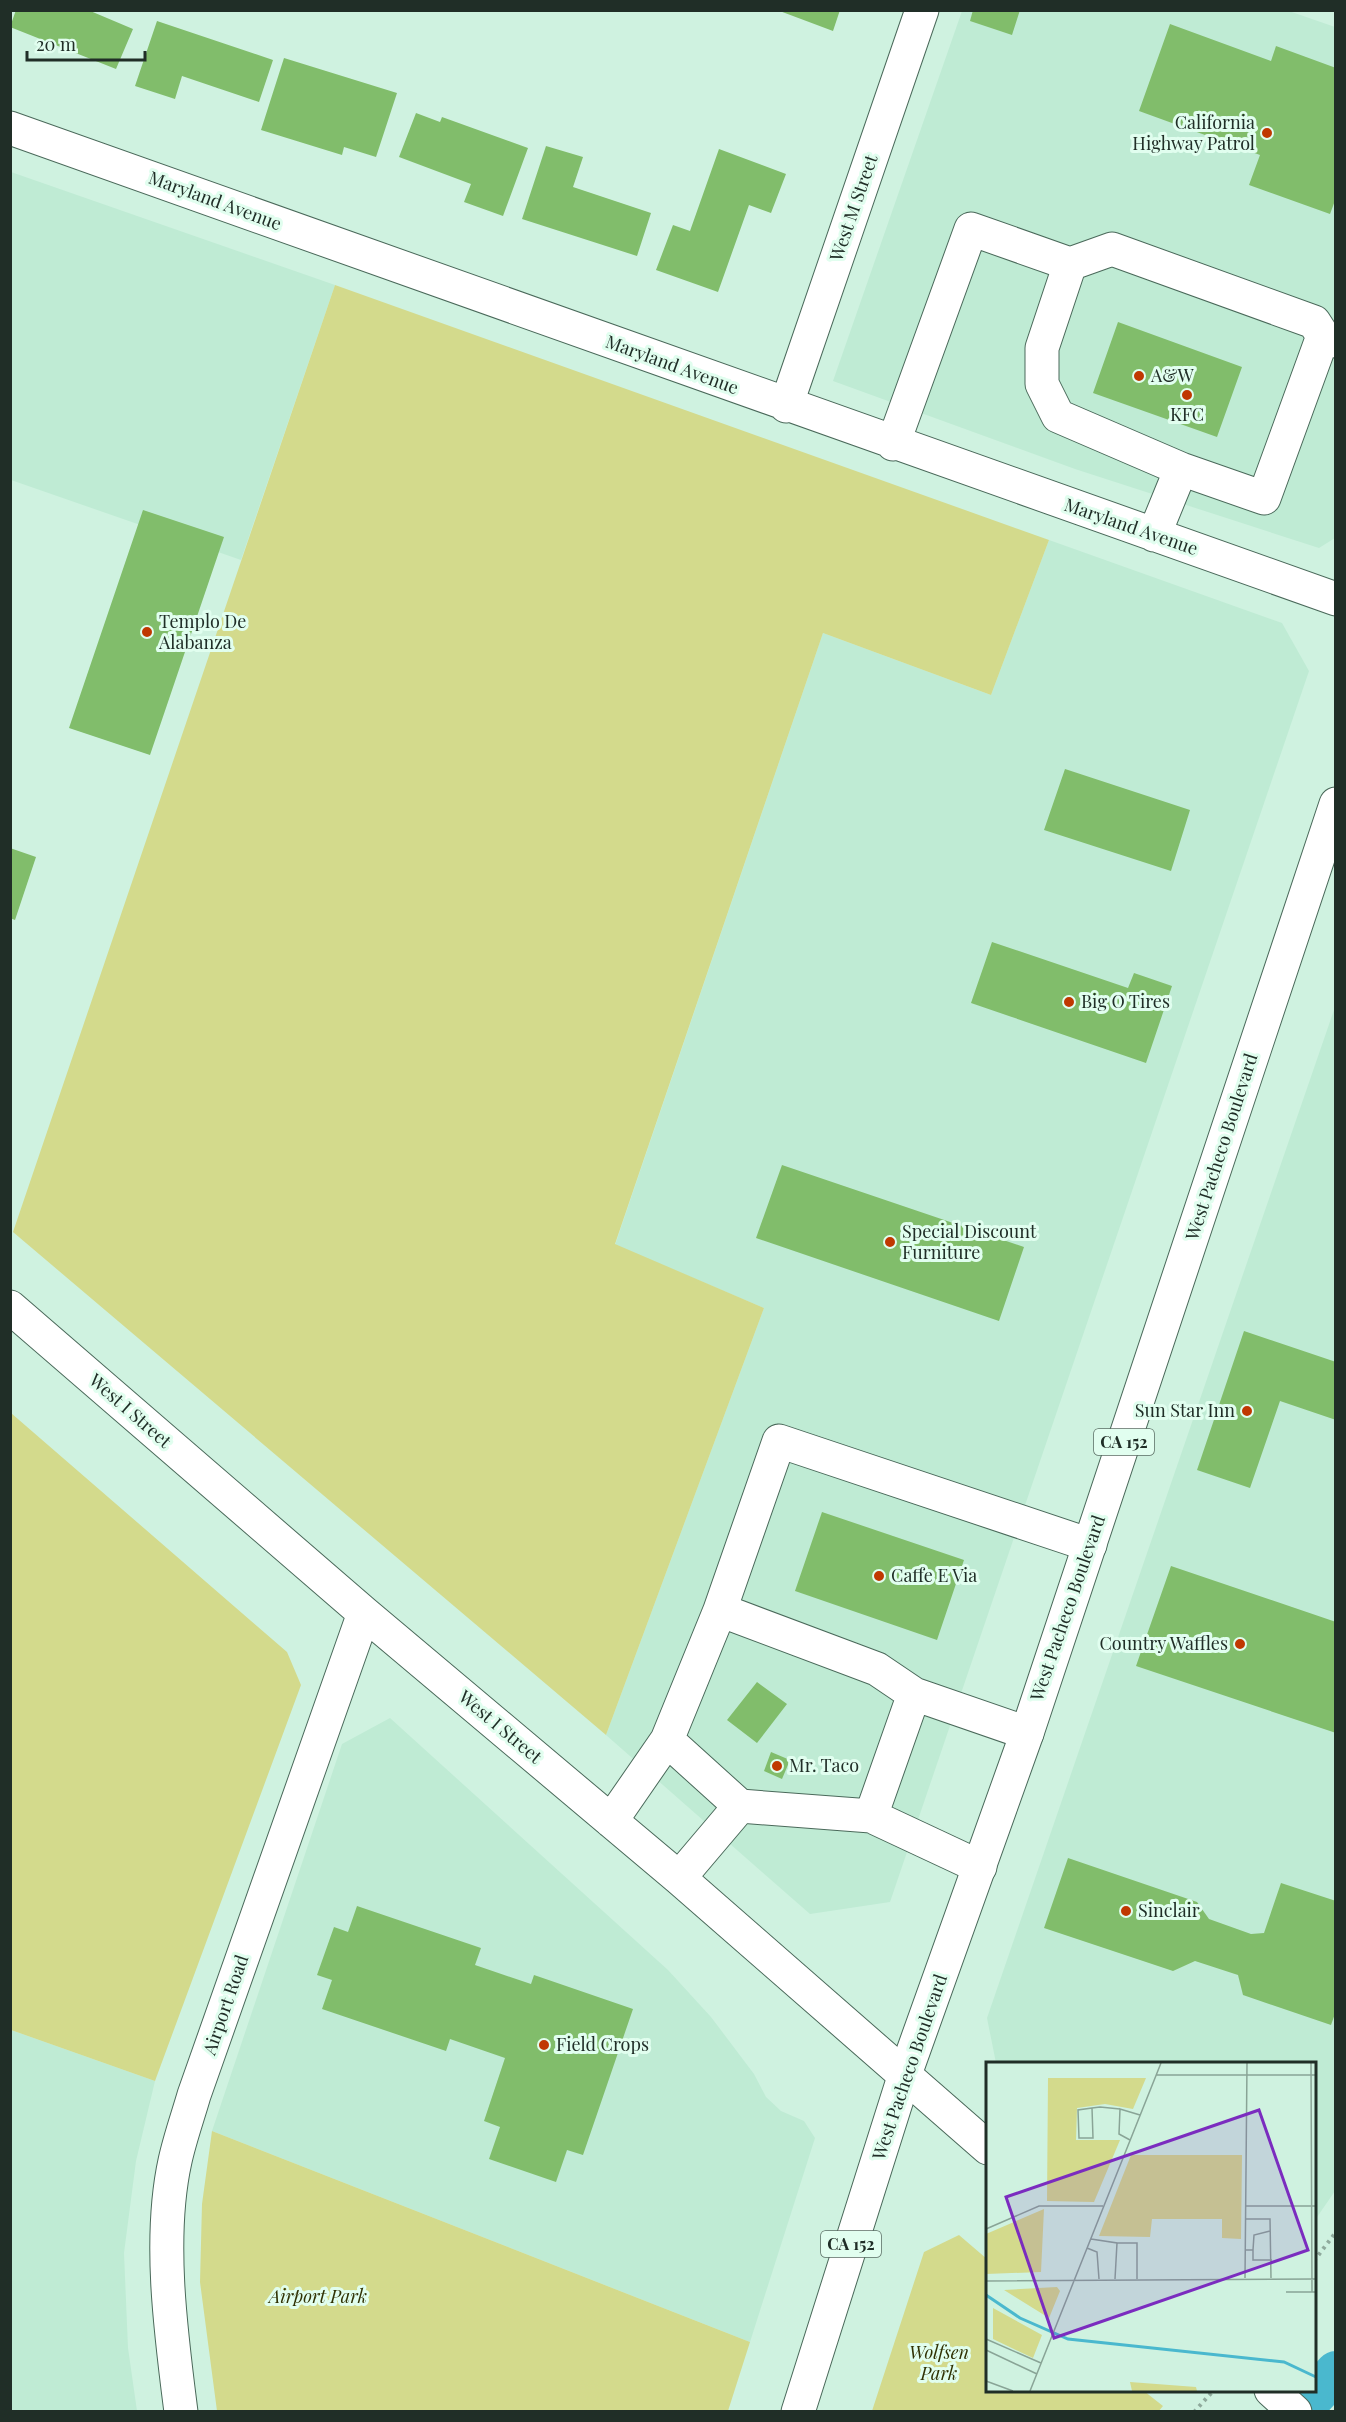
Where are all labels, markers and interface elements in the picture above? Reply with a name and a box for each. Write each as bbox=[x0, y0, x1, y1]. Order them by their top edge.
scale bar bbox=[27, 24, 146, 62]
text: 20 m bbox=[36, 32, 76, 56]
place label: California Highway Patrol bbox=[1132, 110, 1255, 155]
marker: California Highway Patrol bbox=[1260, 126, 1274, 140]
street label: West M Street bbox=[823, 151, 883, 265]
street label: Maryland Avenue bbox=[146, 165, 285, 235]
street label: Maryland Avenue bbox=[603, 329, 742, 399]
place label: A&W bbox=[1150, 363, 1194, 387]
marker: A&W bbox=[1132, 369, 1146, 383]
marker: KFC bbox=[1180, 388, 1194, 402]
place label: KFC bbox=[1170, 402, 1204, 426]
street label: Maryland Avenue bbox=[1061, 492, 1201, 560]
place label: Templo De Alabanza bbox=[158, 609, 246, 654]
marker: Templo De Alabanza bbox=[140, 625, 154, 639]
place label: Big O Tires bbox=[1081, 989, 1170, 1013]
marker: Big O Tires bbox=[1062, 995, 1076, 1009]
street label: West Pacheco Boulevard bbox=[1179, 1050, 1263, 1244]
place label: Special Discount Furniture bbox=[902, 1219, 1037, 1264]
marker: Special Discount Furniture bbox=[883, 1235, 897, 1249]
street label: West I Street bbox=[84, 1367, 177, 1453]
place label: Sun Star Inn bbox=[1135, 1398, 1235, 1422]
marker: Sun Star Inn bbox=[1240, 1404, 1254, 1418]
road number: CA 152 bbox=[1094, 1429, 1154, 1455]
street label: West Pacheco Boulevard bbox=[1024, 1511, 1110, 1705]
place label: Caffe E Via bbox=[891, 1563, 977, 1587]
marker: Caffe E Via bbox=[872, 1569, 886, 1583]
place label: Country Waffles bbox=[1099, 1631, 1228, 1655]
marker: Country Waffles bbox=[1233, 1637, 1247, 1651]
street label: West I Street bbox=[453, 1684, 548, 1769]
place label: Mr. Taco bbox=[789, 1753, 859, 1777]
marker: Mr. Taco bbox=[770, 1759, 784, 1773]
place label: Sinclair bbox=[1138, 1898, 1200, 1922]
marker: Sinclair bbox=[1119, 1904, 1133, 1918]
street label: Airport Road bbox=[196, 1951, 254, 2059]
street label: West Pacheco Boulevard bbox=[866, 1970, 952, 2164]
place label: Field Crops bbox=[556, 2032, 649, 2056]
marker: Field Crops bbox=[537, 2038, 551, 2052]
inset map bbox=[986, 2062, 1316, 2392]
road number: CA 152 bbox=[821, 2231, 881, 2257]
park label: Airport Park bbox=[267, 2284, 367, 2308]
park label: Wolfsen Park bbox=[909, 2340, 969, 2385]

